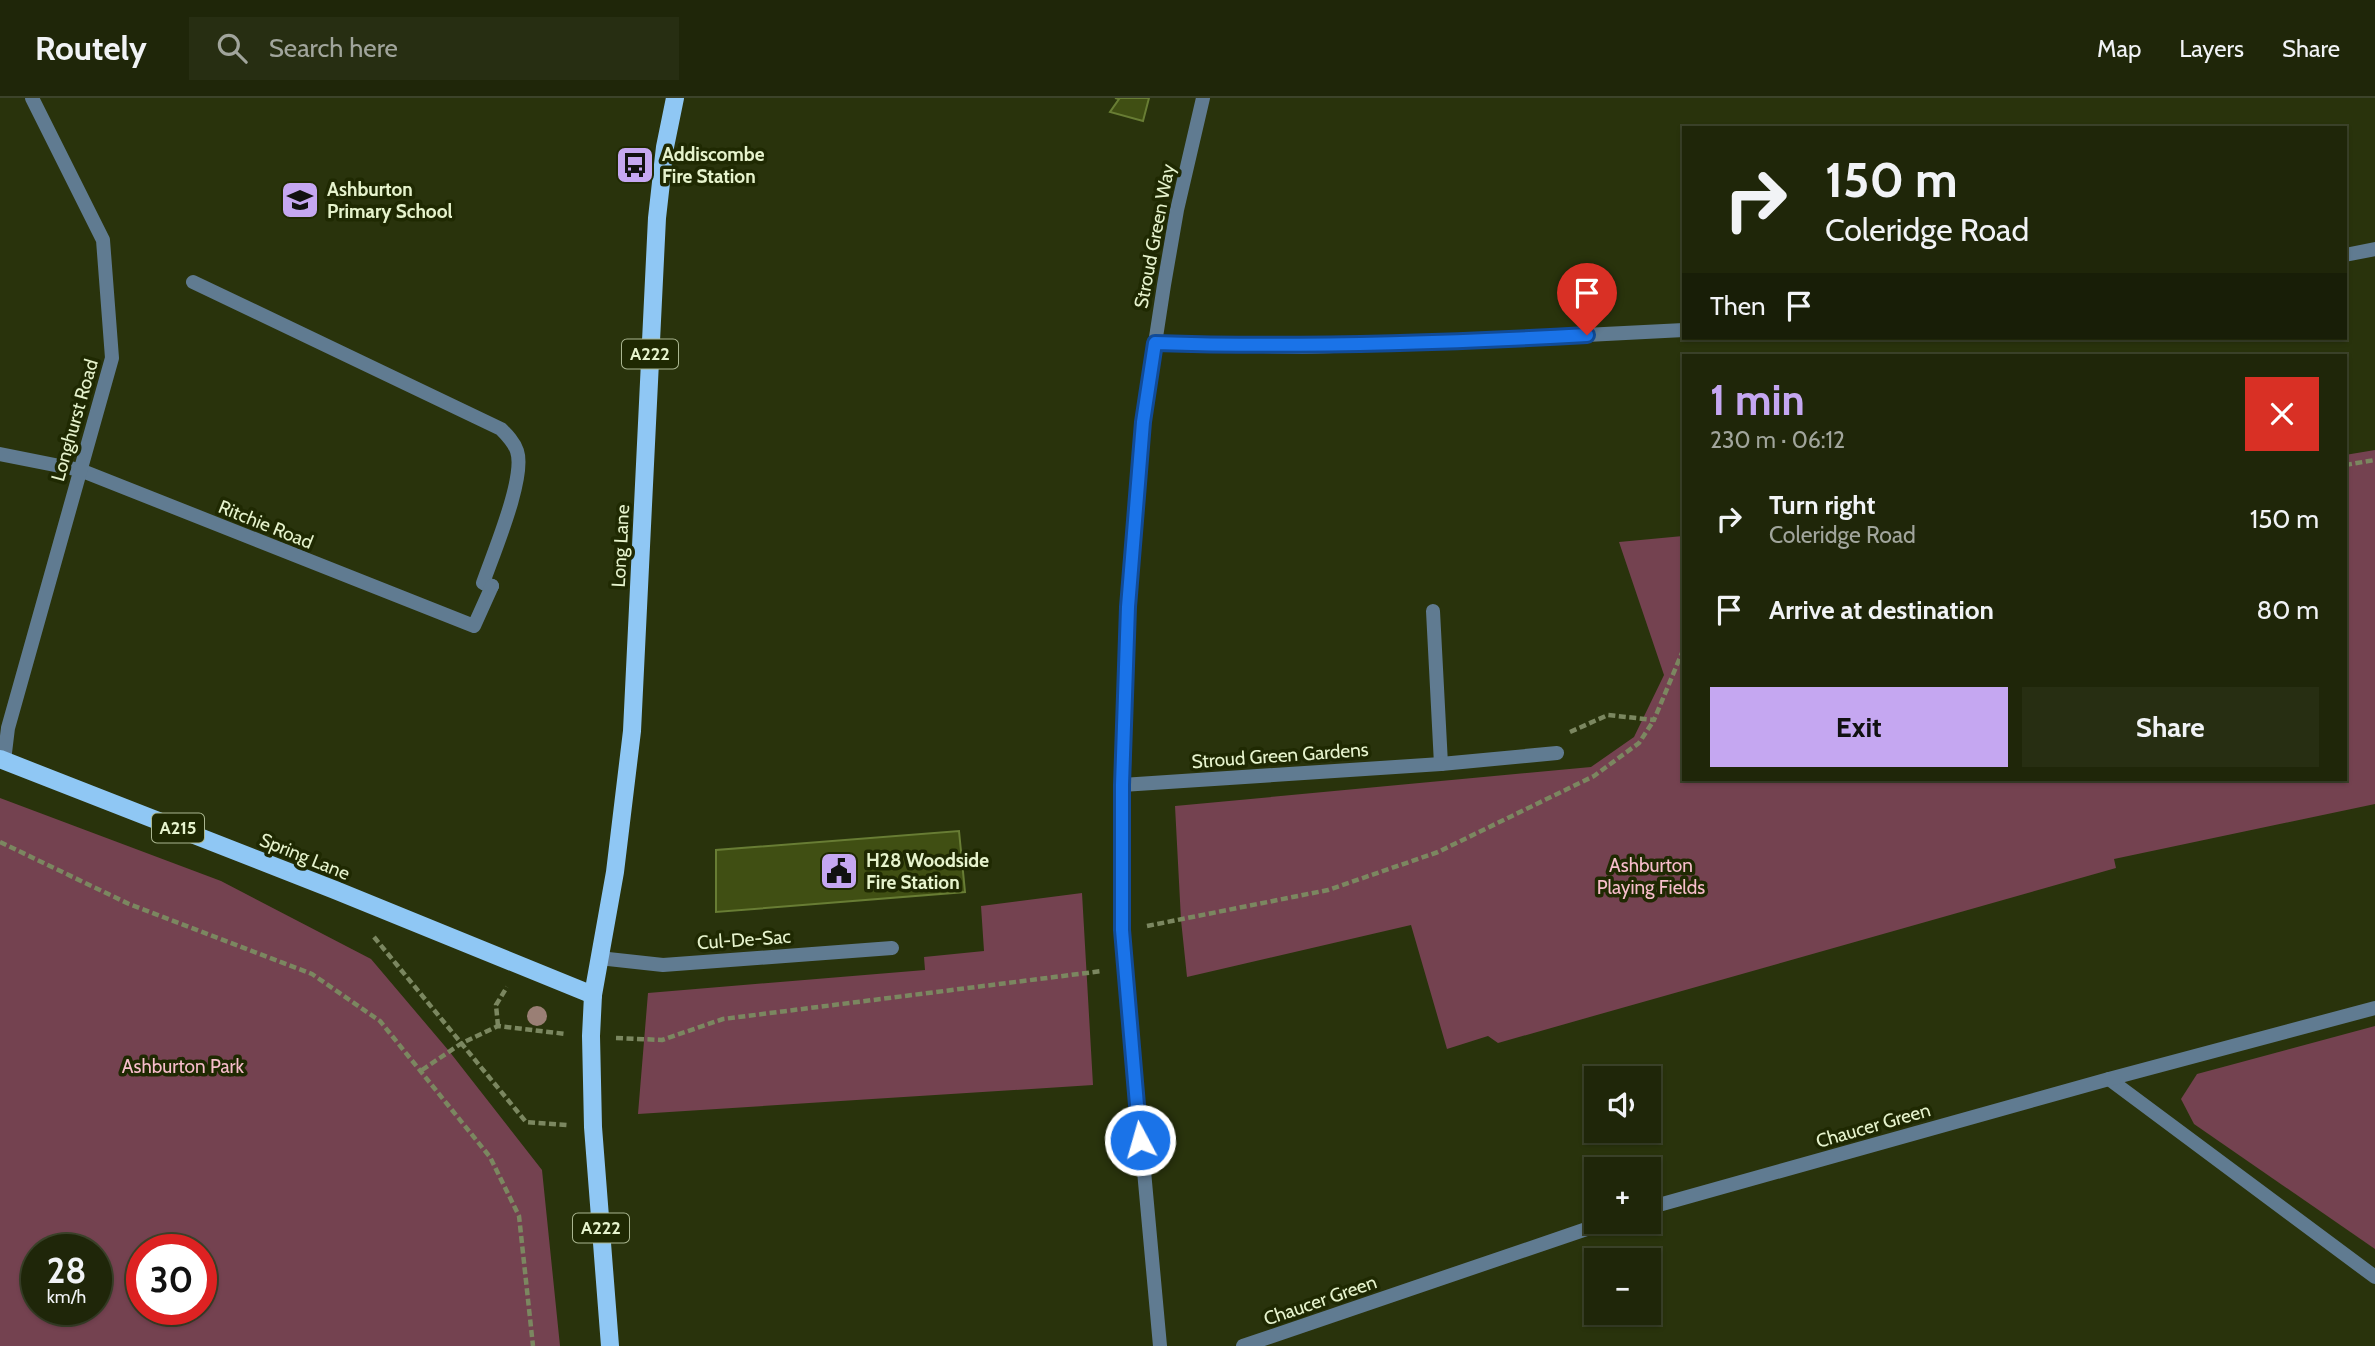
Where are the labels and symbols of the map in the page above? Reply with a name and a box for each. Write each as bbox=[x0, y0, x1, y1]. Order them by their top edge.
place label: Addiscombe Fire Station bbox=[662, 143, 765, 188]
bus stop icon: Addiscombe Fire Station bbox=[614, 144, 656, 186]
street label: Stroud Green Way bbox=[1129, 162, 1180, 310]
place label: Ashburton Primary School bbox=[327, 178, 453, 223]
school or university icon: Ashburton Primary School bbox=[279, 179, 321, 221]
pin bbox=[1557, 263, 1617, 335]
road number: A222 bbox=[622, 340, 678, 368]
street label: Longhurst Road bbox=[46, 356, 103, 484]
street label: Ritchie Road bbox=[215, 495, 316, 554]
street label: Long Lane bbox=[607, 504, 634, 588]
street label: Stroud Green Gardens bbox=[1191, 738, 1369, 773]
road number: A215 bbox=[152, 814, 204, 842]
street label: Spring Lane bbox=[256, 828, 353, 885]
place label: H28 Woodside Fire Station bbox=[866, 849, 989, 894]
public building icon: H28 Woodside Fire Station bbox=[818, 850, 860, 892]
park label: Ashburton Playing Fields bbox=[1597, 854, 1705, 899]
street label: Cul-De-Sac bbox=[696, 925, 792, 954]
park label: Ashburton Park bbox=[122, 1055, 245, 1078]
street label: Chaucer Green bbox=[1813, 1098, 1933, 1153]
position arrow bbox=[1103, 1103, 1177, 1177]
road number: A222 bbox=[573, 1213, 629, 1242]
speed limit sign: 30 bbox=[126, 1234, 217, 1325]
street label: Chaucer Green bbox=[1261, 1270, 1380, 1331]

